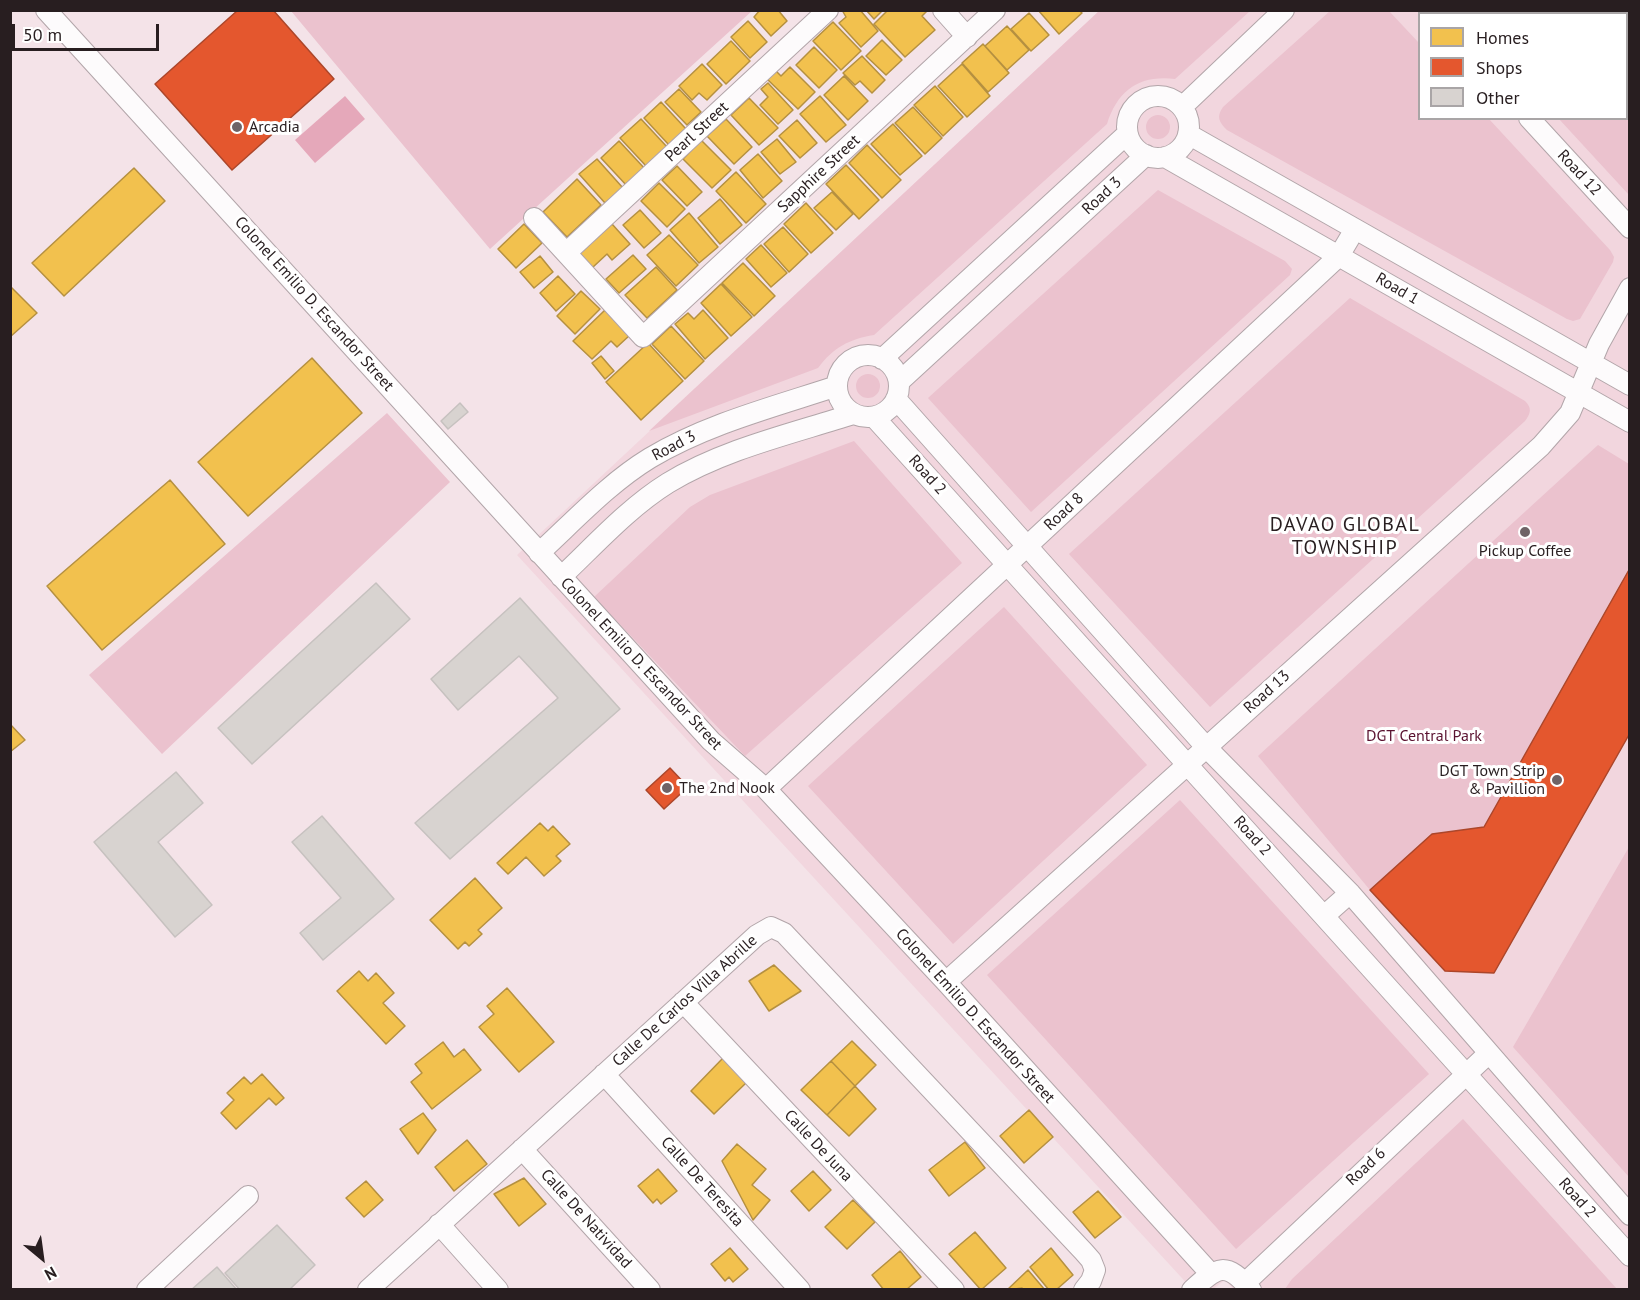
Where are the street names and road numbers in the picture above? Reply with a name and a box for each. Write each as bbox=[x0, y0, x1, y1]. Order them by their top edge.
street label: Pearl Street bbox=[661, 98, 733, 166]
street label: Sapphire Street bbox=[774, 131, 864, 217]
street label: Road 12 bbox=[1553, 146, 1605, 200]
street label: Road 3 bbox=[1078, 173, 1126, 219]
street label: Colonel Emilio D. Escandor Street bbox=[230, 213, 398, 395]
street label: Road 1 bbox=[1372, 269, 1422, 309]
street label: Road 3 bbox=[649, 427, 699, 465]
street label: Road 2 bbox=[904, 451, 950, 499]
street label: Road 8 bbox=[1040, 489, 1088, 535]
street label: Colonel Emilio D. Escandor Street bbox=[556, 574, 726, 754]
street label: Road 13 bbox=[1240, 666, 1294, 718]
street label: Road 2 bbox=[1229, 812, 1275, 860]
street label: Colonel Emilio D. Escandor Street bbox=[891, 925, 1059, 1107]
street label: Calle De Carlos Villa Abrille bbox=[609, 931, 761, 1071]
street label: Calle De Juna bbox=[780, 1106, 856, 1186]
street label: Calle De Teresita bbox=[657, 1133, 747, 1231]
street label: Road 6 bbox=[1342, 1144, 1390, 1190]
street label: Calle De Natividad bbox=[536, 1165, 636, 1273]
street label: Road 2 bbox=[1554, 1174, 1600, 1222]

